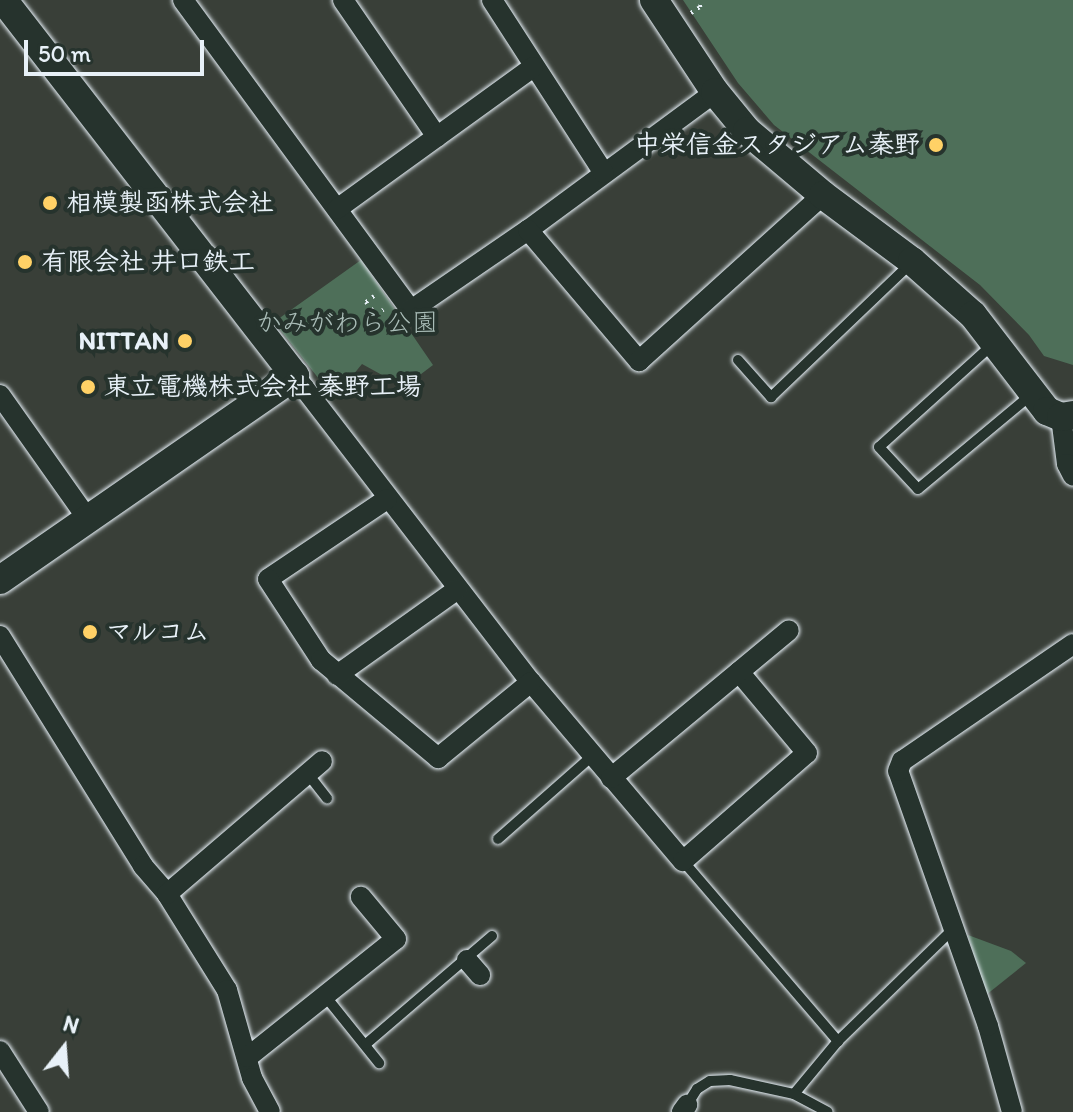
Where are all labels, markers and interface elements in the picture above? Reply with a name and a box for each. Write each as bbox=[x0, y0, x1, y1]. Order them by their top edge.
scale bar bbox=[28, 24, 208, 74]
text: 50 m bbox=[38, 39, 91, 68]
place label: 中栄信金スタジアム秦野 bbox=[634, 129, 920, 161]
marker: 中栄信金スタジアム秦野 bbox=[927, 136, 945, 154]
place label: 相模製函株式会社 bbox=[66, 187, 274, 219]
marker: 相模製函株式会社 bbox=[41, 194, 59, 212]
place label: 有限会社 井口鉄工 bbox=[41, 246, 255, 278]
marker: 有限会社 井口鉄工 bbox=[16, 253, 34, 271]
park label: かみがわら公園 bbox=[256, 307, 438, 339]
place label: NITTAN bbox=[78, 325, 169, 357]
marker: NITTAN bbox=[176, 332, 194, 350]
place label: 東立電機株式会社 秦野工場 bbox=[104, 371, 422, 403]
marker: 東立電機株式会社 秦野工場 bbox=[79, 378, 97, 396]
place label: マルコム bbox=[106, 616, 210, 648]
marker: マルコム bbox=[81, 623, 99, 641]
north arrow bbox=[24, 1008, 104, 1088]
text: N bbox=[60, 1009, 82, 1040]

